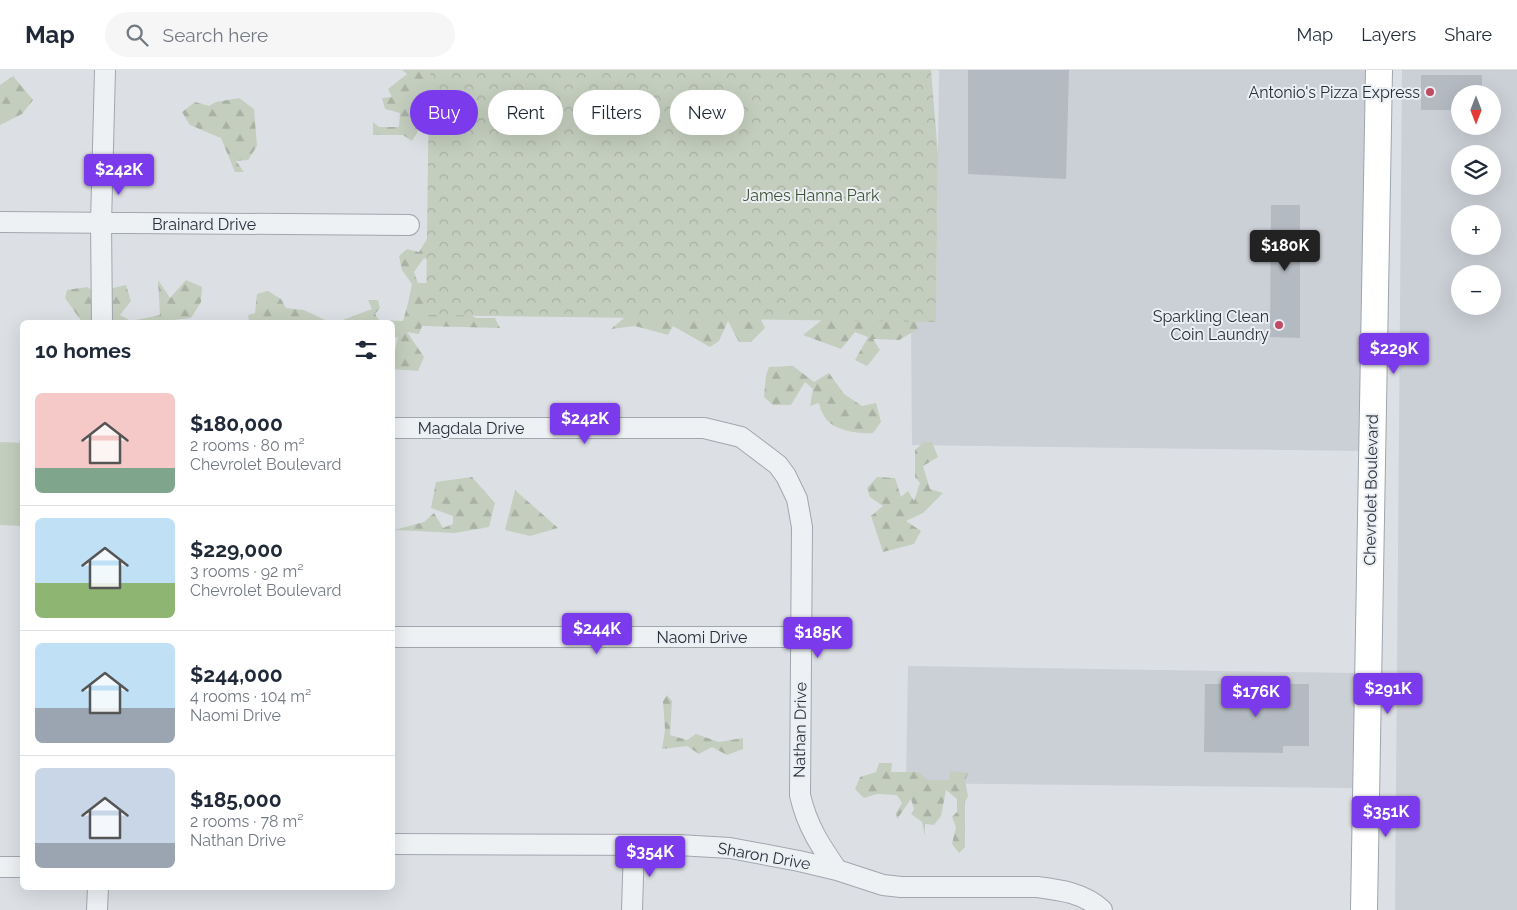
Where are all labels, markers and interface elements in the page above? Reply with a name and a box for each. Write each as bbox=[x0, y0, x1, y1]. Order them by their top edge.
search box bbox=[105, 12, 455, 57]
text: Map bbox=[25, 20, 75, 49]
icon: search bbox=[123, 21, 151, 49]
text: Search here bbox=[163, 24, 268, 46]
text: Map bbox=[1297, 24, 1333, 45]
text: Layers bbox=[1361, 24, 1416, 45]
text: Share bbox=[1444, 24, 1492, 45]
place label: Antonio's Pizza Express bbox=[1248, 83, 1420, 102]
north arrow bbox=[1451, 85, 1501, 135]
map controls bbox=[1451, 85, 1501, 315]
marker: Antonio's Pizza Express bbox=[1424, 86, 1436, 98]
chip: Buy bbox=[410, 90, 478, 135]
chip: Rent bbox=[488, 90, 563, 135]
chip: Filters bbox=[573, 90, 660, 135]
chip: New bbox=[670, 90, 744, 135]
button: layers bbox=[1451, 145, 1501, 195]
pin: $242K bbox=[84, 154, 154, 196]
text: $242K bbox=[95, 160, 143, 179]
park label: James Hanna Park bbox=[743, 186, 880, 205]
button: + bbox=[1451, 205, 1501, 255]
street label: Brainard Drive bbox=[152, 215, 256, 234]
pin: $180K bbox=[1250, 230, 1320, 272]
text: $180K bbox=[1261, 236, 1309, 255]
button: − bbox=[1451, 265, 1501, 315]
place label: Sparkling Clean Coin Laundry bbox=[1153, 307, 1269, 344]
marker: Sparkling Clean Coin Laundry bbox=[1273, 319, 1285, 331]
pin: $229K bbox=[1359, 332, 1429, 375]
icon: filters bbox=[352, 336, 380, 364]
text: 10 homes bbox=[35, 338, 131, 363]
text: $229K bbox=[1370, 339, 1418, 358]
pin: $242K bbox=[550, 402, 620, 445]
text: $242K bbox=[561, 409, 609, 428]
text: $180,000 bbox=[190, 411, 283, 436]
icon: home bbox=[75, 413, 135, 473]
street label: Chevrolet Boulevard bbox=[1360, 414, 1382, 566]
street label: Magdala Drive bbox=[418, 419, 524, 438]
text: 2 rooms · 80 m² bbox=[190, 436, 305, 455]
text: Chevrolet Boulevard bbox=[190, 455, 342, 474]
text: $229,000 bbox=[190, 537, 283, 562]
icon: home bbox=[75, 538, 135, 598]
text: 3 rooms · 92 m² bbox=[190, 562, 303, 581]
text: Chevrolet Boulevard bbox=[190, 581, 342, 600]
pin: $244K bbox=[562, 612, 632, 655]
pin: $185K bbox=[783, 616, 853, 659]
text: $244K bbox=[573, 619, 621, 638]
text: $185K bbox=[794, 623, 842, 642]
street label: Naomi Drive bbox=[657, 628, 747, 647]
text: $244,000 bbox=[190, 662, 283, 687]
icon: home bbox=[75, 663, 135, 723]
pin: $291K bbox=[1353, 672, 1423, 715]
pin: $176K bbox=[1221, 676, 1291, 718]
text: $291K bbox=[1364, 679, 1412, 698]
street label: Nathan Drive bbox=[790, 682, 810, 778]
text: $176K bbox=[1232, 682, 1280, 701]
text: 4 rooms · 104 m² bbox=[190, 687, 311, 706]
text: Naomi Drive bbox=[190, 706, 281, 725]
text: $185,000 bbox=[190, 787, 282, 812]
icon: home bbox=[75, 788, 135, 848]
pin: $351K bbox=[1351, 796, 1421, 838]
text: $351K bbox=[1363, 802, 1409, 821]
text: 2 rooms · 78 m² bbox=[190, 812, 303, 831]
text: Nathan Drive bbox=[190, 831, 286, 850]
pin: $354K bbox=[615, 836, 685, 878]
street label: Sharon Drive bbox=[716, 838, 812, 874]
text: $354K bbox=[626, 842, 674, 861]

